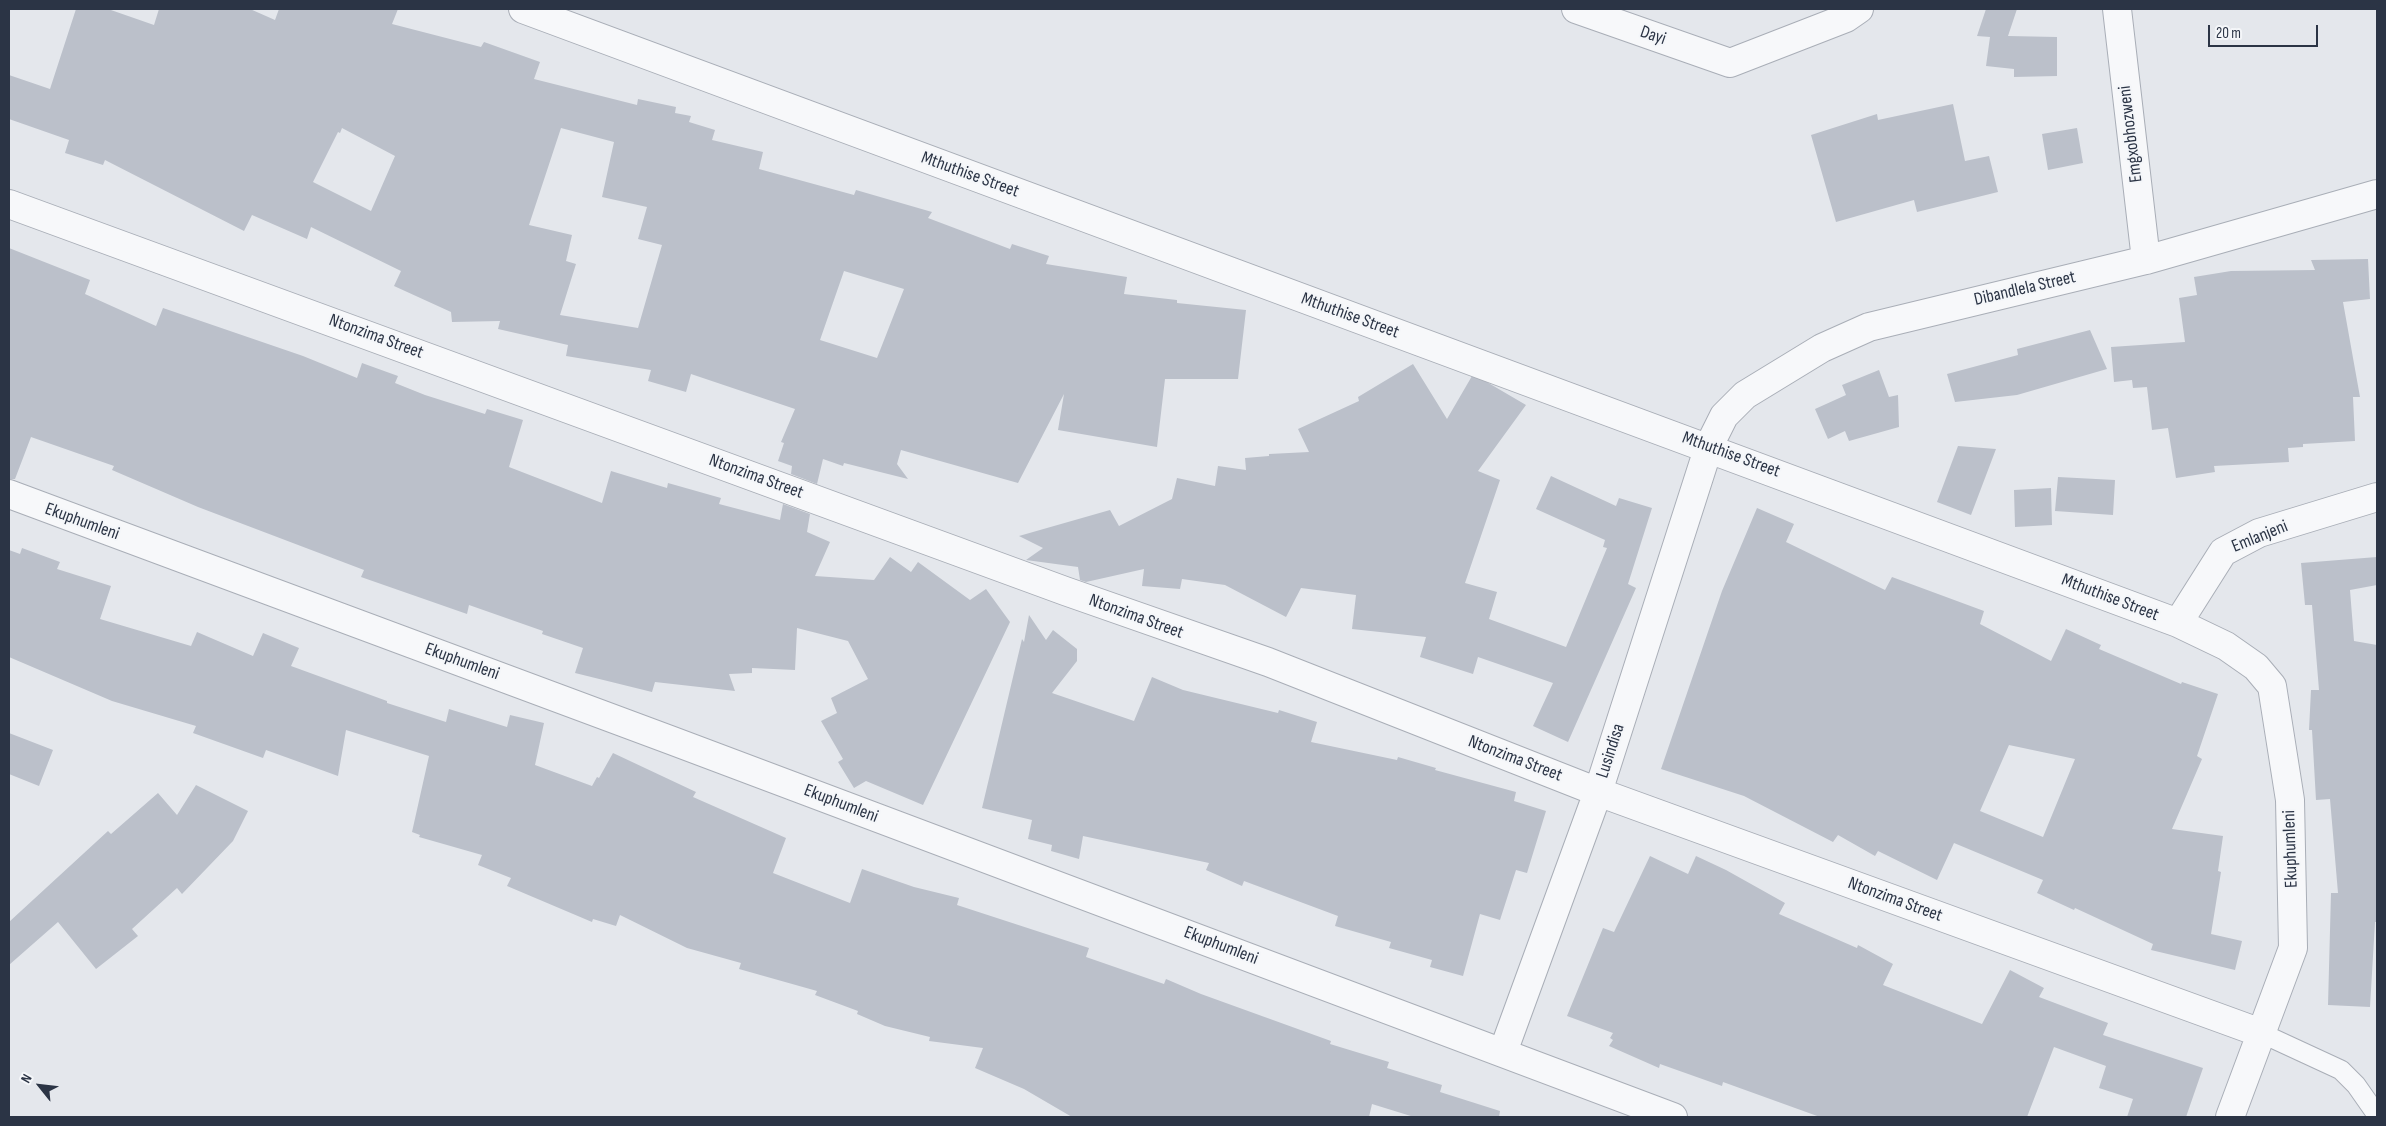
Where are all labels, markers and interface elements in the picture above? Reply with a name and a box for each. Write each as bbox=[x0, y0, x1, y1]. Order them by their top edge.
scale bar bbox=[2211, 15, 2321, 47]
street label: Dayi bbox=[1637, 22, 1669, 50]
text: 20 m bbox=[2216, 24, 2241, 43]
street label: Emgxobhozweni bbox=[2114, 84, 2148, 184]
street label: Mthuthise Street bbox=[918, 147, 1022, 203]
street label: Dibandlela Street bbox=[1972, 267, 2078, 311]
street label: Mthuthise Street bbox=[1298, 288, 1402, 344]
street label: Ntonzima Street bbox=[326, 310, 426, 364]
street label: Mthuthise Street bbox=[1679, 427, 1783, 483]
street label: Ntonzima Street bbox=[706, 450, 806, 504]
street label: Ekuphumleni bbox=[42, 499, 122, 545]
street label: Emlanjeni bbox=[2229, 516, 2291, 558]
street label: Mthuthise Street bbox=[2058, 570, 2162, 626]
street label: Ntonzima Street bbox=[1086, 590, 1186, 644]
street label: Ekuphumleni bbox=[422, 639, 502, 685]
street label: Lusindisa bbox=[1592, 721, 1630, 781]
street label: Ntonzima Street bbox=[1465, 731, 1565, 787]
street label: Ekuphumleni bbox=[801, 780, 881, 828]
street label: Ekuphumleni bbox=[2279, 810, 2303, 888]
street label: Ntonzima Street bbox=[1845, 873, 1945, 927]
street label: Ekuphumleni bbox=[1181, 922, 1261, 970]
north arrow bbox=[15, 1061, 65, 1111]
text: N bbox=[17, 1071, 36, 1086]

